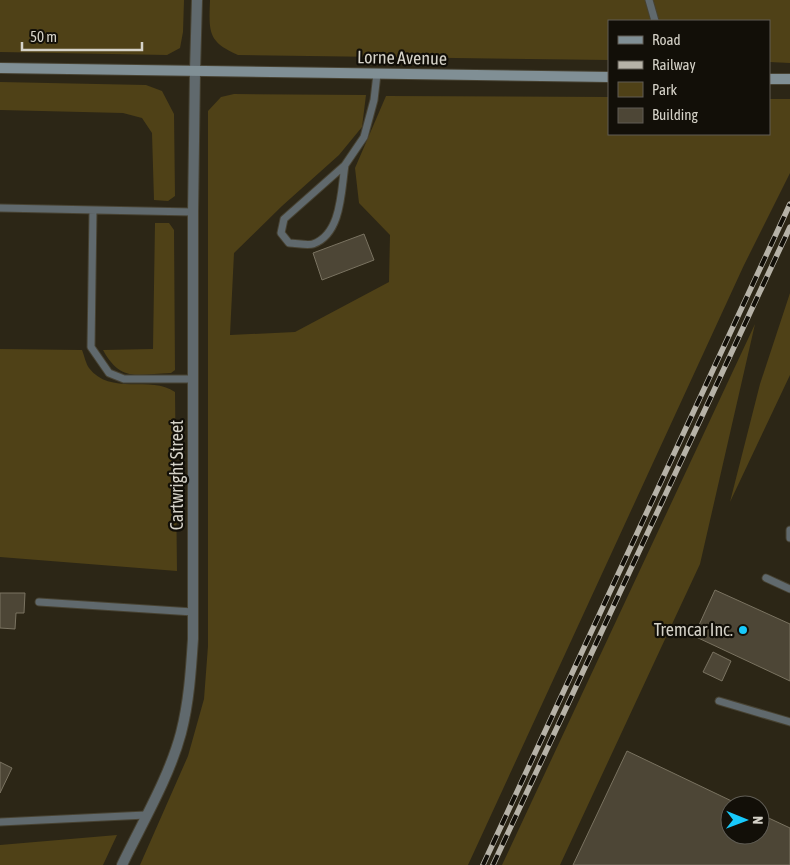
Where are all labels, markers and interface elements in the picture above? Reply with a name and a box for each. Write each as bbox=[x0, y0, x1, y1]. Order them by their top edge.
scale bar bbox=[22, 20, 142, 52]
legend bbox=[608, 20, 770, 135]
text: 50 m bbox=[30, 28, 57, 45]
text: Road bbox=[652, 31, 681, 48]
street label: Lorne Avenue bbox=[357, 46, 447, 69]
text: Railway bbox=[652, 56, 696, 73]
text: Park bbox=[652, 81, 677, 98]
text: Building bbox=[652, 106, 698, 123]
street label: Cartwright Street bbox=[166, 420, 187, 530]
place label: Tremcar Inc. bbox=[654, 619, 733, 640]
marker: Tremcar Inc. bbox=[737, 624, 749, 636]
north arrow bbox=[720, 795, 770, 845]
text: N bbox=[750, 816, 766, 824]

